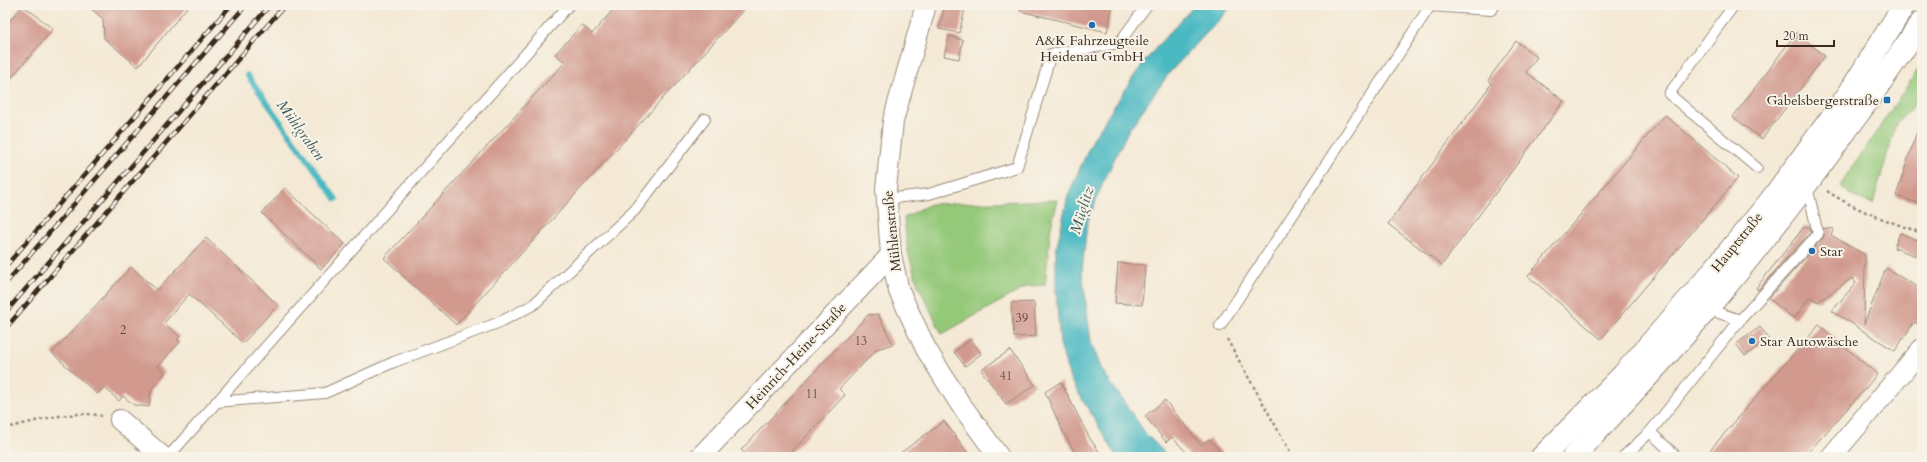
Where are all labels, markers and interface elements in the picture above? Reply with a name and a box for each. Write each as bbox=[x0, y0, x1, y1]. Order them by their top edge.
marker: A&K Fahrzeugteile Heidenau GmbH bbox=[1087, 20, 1097, 30]
scale bar bbox=[1777, 22, 1834, 48]
text: 20 m bbox=[1783, 28, 1810, 44]
place label: A&K Fahrzeugteile Heidenau GmbH bbox=[1035, 31, 1149, 66]
place label: Gabelsbergerstraße bbox=[1767, 91, 1879, 110]
marker: Gabelsbergerstraße bbox=[1882, 95, 1892, 105]
water label: Mühlgraben bbox=[272, 96, 330, 165]
water label: Müglitz bbox=[1065, 183, 1099, 236]
street label: Mühlenstraße bbox=[878, 190, 906, 272]
street label: Hauptstraße bbox=[1707, 208, 1767, 276]
place label: Star bbox=[1820, 242, 1843, 261]
marker: Star bbox=[1807, 246, 1817, 256]
street label: Heinrich-Heine-Straße bbox=[742, 299, 850, 413]
house number: 39 bbox=[1016, 310, 1028, 326]
house number: 2 bbox=[120, 322, 126, 338]
place label: Star Autowäsche bbox=[1760, 332, 1859, 351]
house number: 13 bbox=[855, 333, 867, 349]
marker: Star Autowäsche bbox=[1747, 336, 1757, 346]
house number: 41 bbox=[1000, 368, 1012, 384]
house number: 11 bbox=[806, 386, 818, 402]

